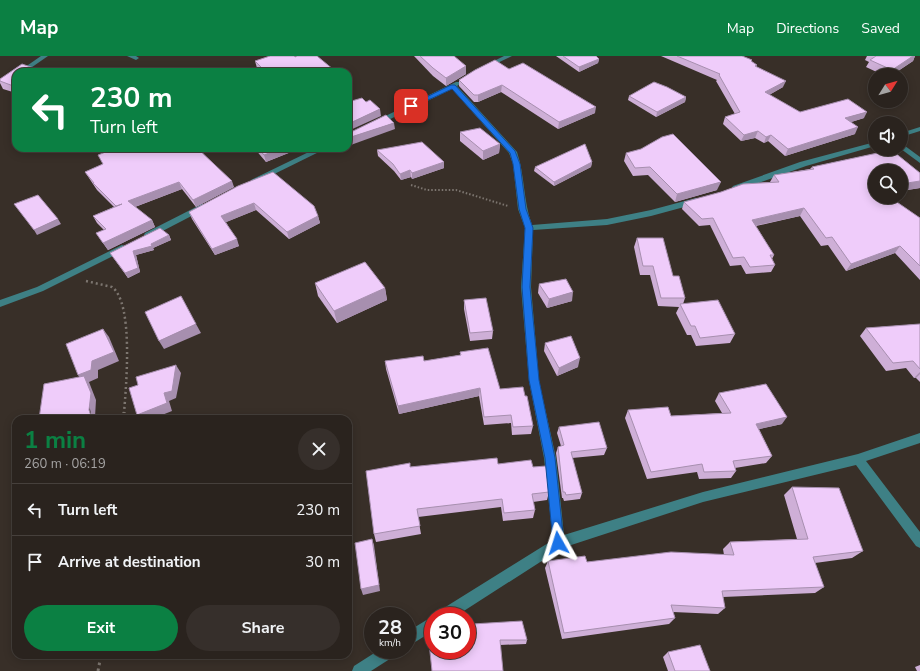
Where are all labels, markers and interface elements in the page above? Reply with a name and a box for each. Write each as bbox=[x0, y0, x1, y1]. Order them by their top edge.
text: Map bbox=[20, 15, 58, 41]
text: Map bbox=[727, 19, 754, 38]
text: Directions bbox=[776, 19, 839, 38]
text: Saved bbox=[861, 19, 900, 38]
north arrow bbox=[868, 68, 908, 108]
map controls bbox=[868, 68, 908, 204]
text: 230 m bbox=[90, 79, 173, 117]
icon: left bbox=[24, 84, 76, 136]
pin bbox=[394, 89, 428, 123]
icon: arrive bbox=[400, 95, 422, 117]
text: Turn left bbox=[90, 115, 158, 139]
button: sound bbox=[868, 116, 908, 156]
button: search bbox=[868, 164, 908, 204]
text: 1 min bbox=[24, 424, 86, 456]
button: close bbox=[298, 428, 340, 470]
text: 260 m · 06:19 bbox=[24, 455, 106, 473]
icon: left bbox=[24, 499, 46, 521]
text: Turn left bbox=[58, 500, 117, 520]
text: 230 m bbox=[296, 500, 340, 520]
position arrow bbox=[537, 522, 579, 564]
icon: arrive bbox=[24, 551, 46, 573]
text: Arrive at destination bbox=[58, 552, 201, 572]
text: 30 m bbox=[305, 552, 340, 572]
button: Exit bbox=[24, 605, 178, 651]
button: Share bbox=[186, 605, 340, 651]
speed limit sign: 30 bbox=[424, 607, 476, 659]
text: 28 bbox=[378, 614, 402, 641]
text: km/h bbox=[379, 636, 401, 650]

